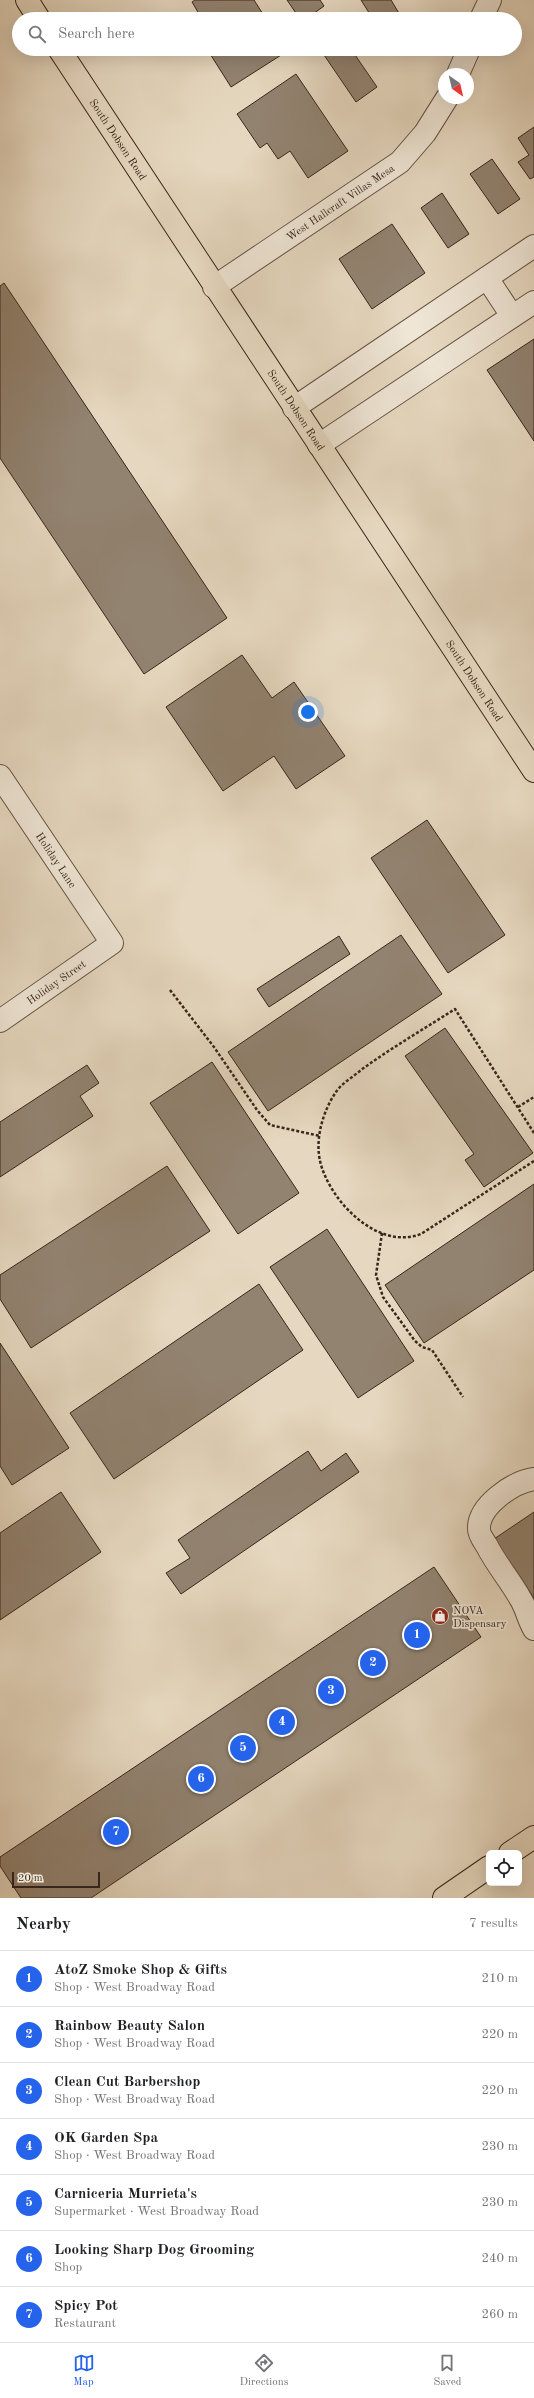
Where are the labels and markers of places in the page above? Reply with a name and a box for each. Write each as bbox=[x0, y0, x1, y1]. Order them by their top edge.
shop icon: NOVA Dispensary bbox=[430, 1606, 450, 1626]
place label: NOVA Dispensary bbox=[453, 1606, 507, 1630]
pin: 1 bbox=[404, 1620, 430, 1650]
pin: 2 bbox=[360, 1648, 386, 1678]
pin: 3 bbox=[318, 1676, 344, 1706]
pin: 4 bbox=[269, 1707, 295, 1737]
pin: 5 bbox=[230, 1733, 256, 1763]
pin: 6 bbox=[188, 1764, 214, 1794]
pin: 7 bbox=[103, 1817, 129, 1847]

